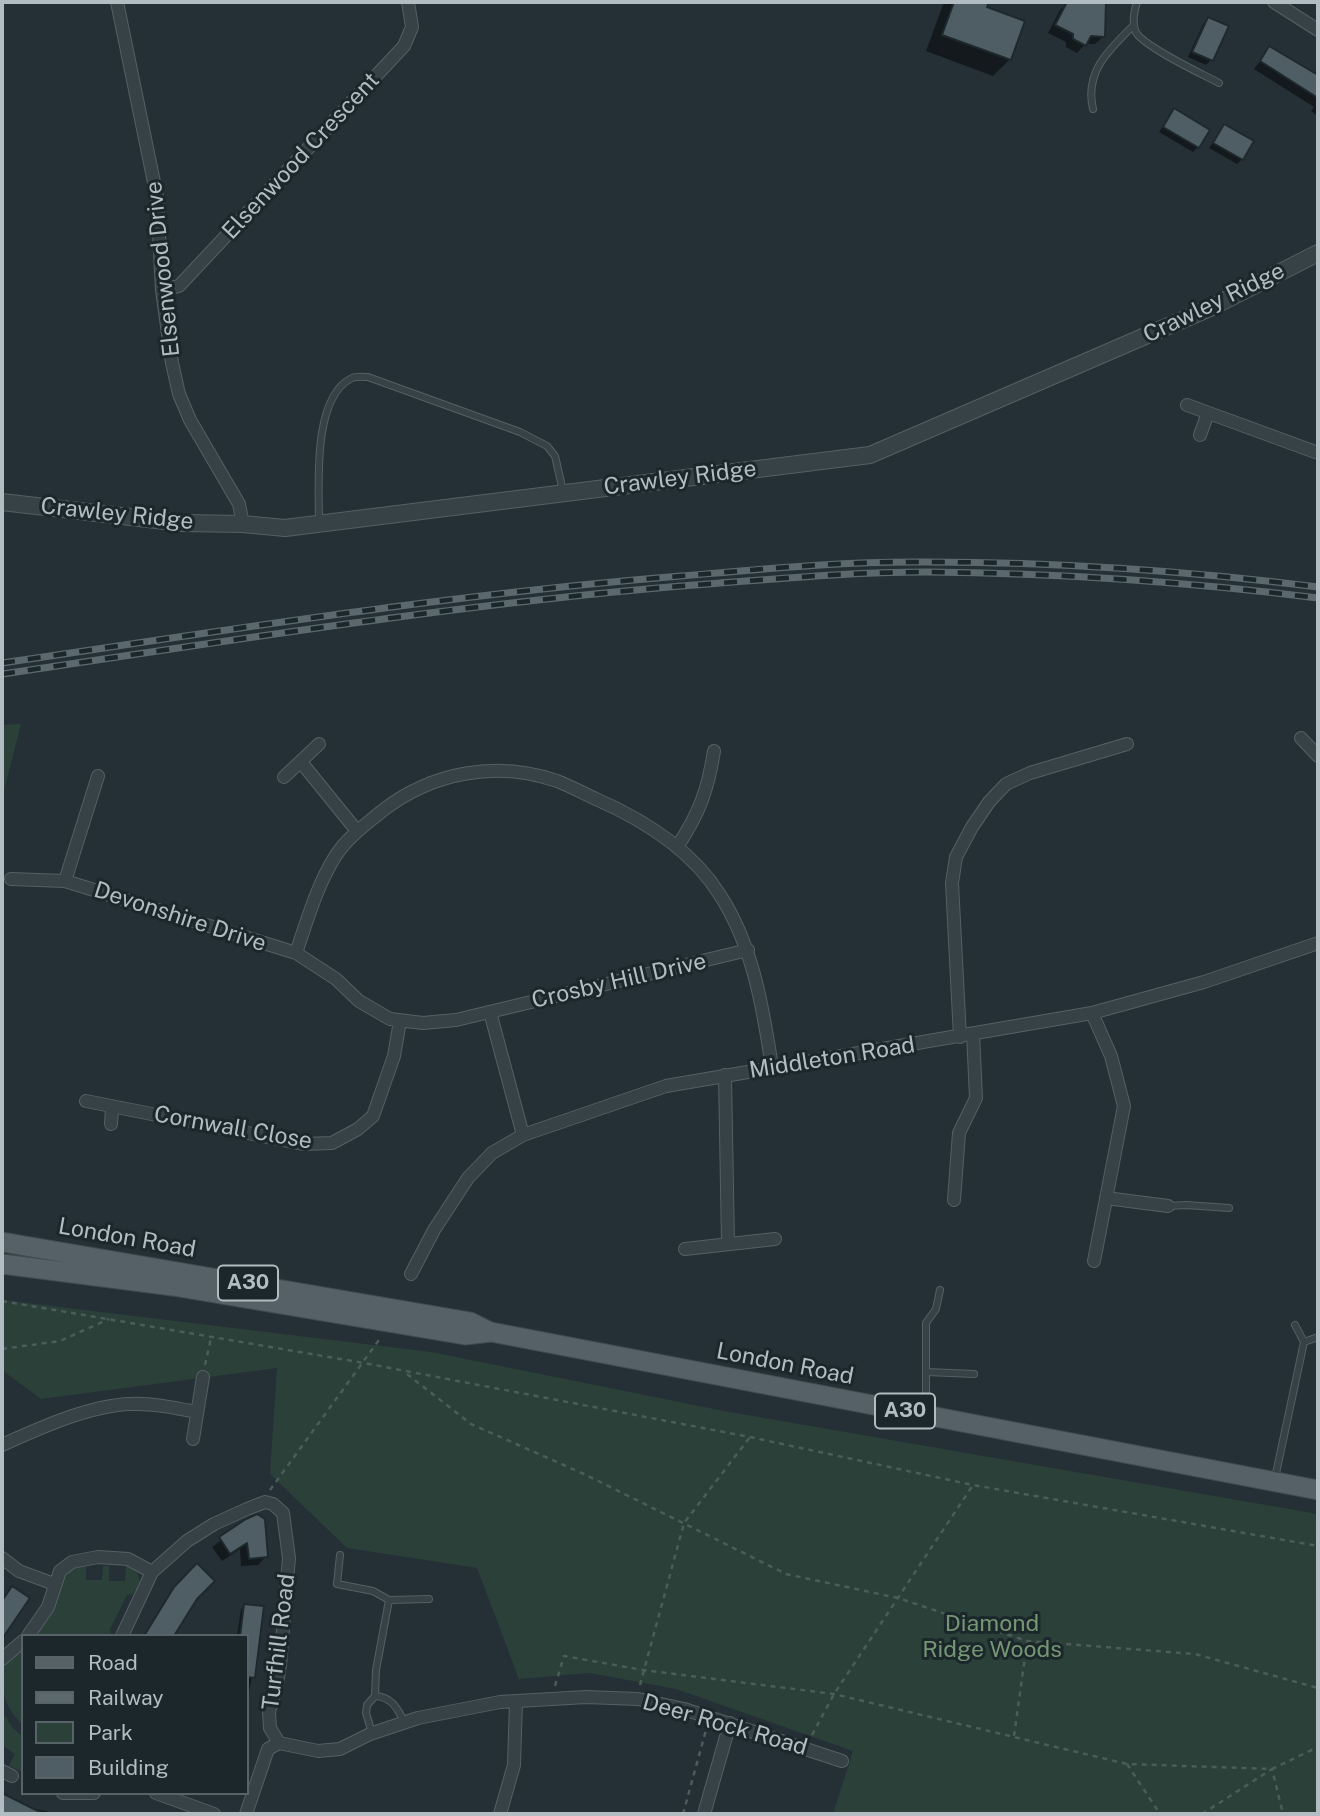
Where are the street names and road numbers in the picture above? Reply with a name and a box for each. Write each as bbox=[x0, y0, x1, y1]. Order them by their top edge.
street label: Elsenwood Crescent bbox=[217, 67, 385, 245]
street label: Elsenwood Drive bbox=[140, 180, 186, 358]
street label: Crawley Ridge bbox=[1139, 257, 1289, 349]
street label: Crawley Ridge bbox=[602, 455, 758, 501]
street label: Crawley Ridge bbox=[39, 492, 195, 536]
street label: Devonshire Drive bbox=[90, 876, 270, 958]
street label: Crosby Hill Drive bbox=[529, 947, 709, 1015]
street label: Middleton Road bbox=[747, 1031, 917, 1085]
street label: Cornwall Close bbox=[152, 1101, 314, 1155]
street label: London Road bbox=[56, 1212, 198, 1264]
road number: A30 bbox=[218, 1266, 278, 1300]
street label: London Road bbox=[714, 1337, 856, 1391]
road number: A30 bbox=[875, 1394, 935, 1428]
street label: Turfhill Road bbox=[257, 1572, 301, 1712]
street label: Deer Rock Road bbox=[639, 1688, 811, 1762]

